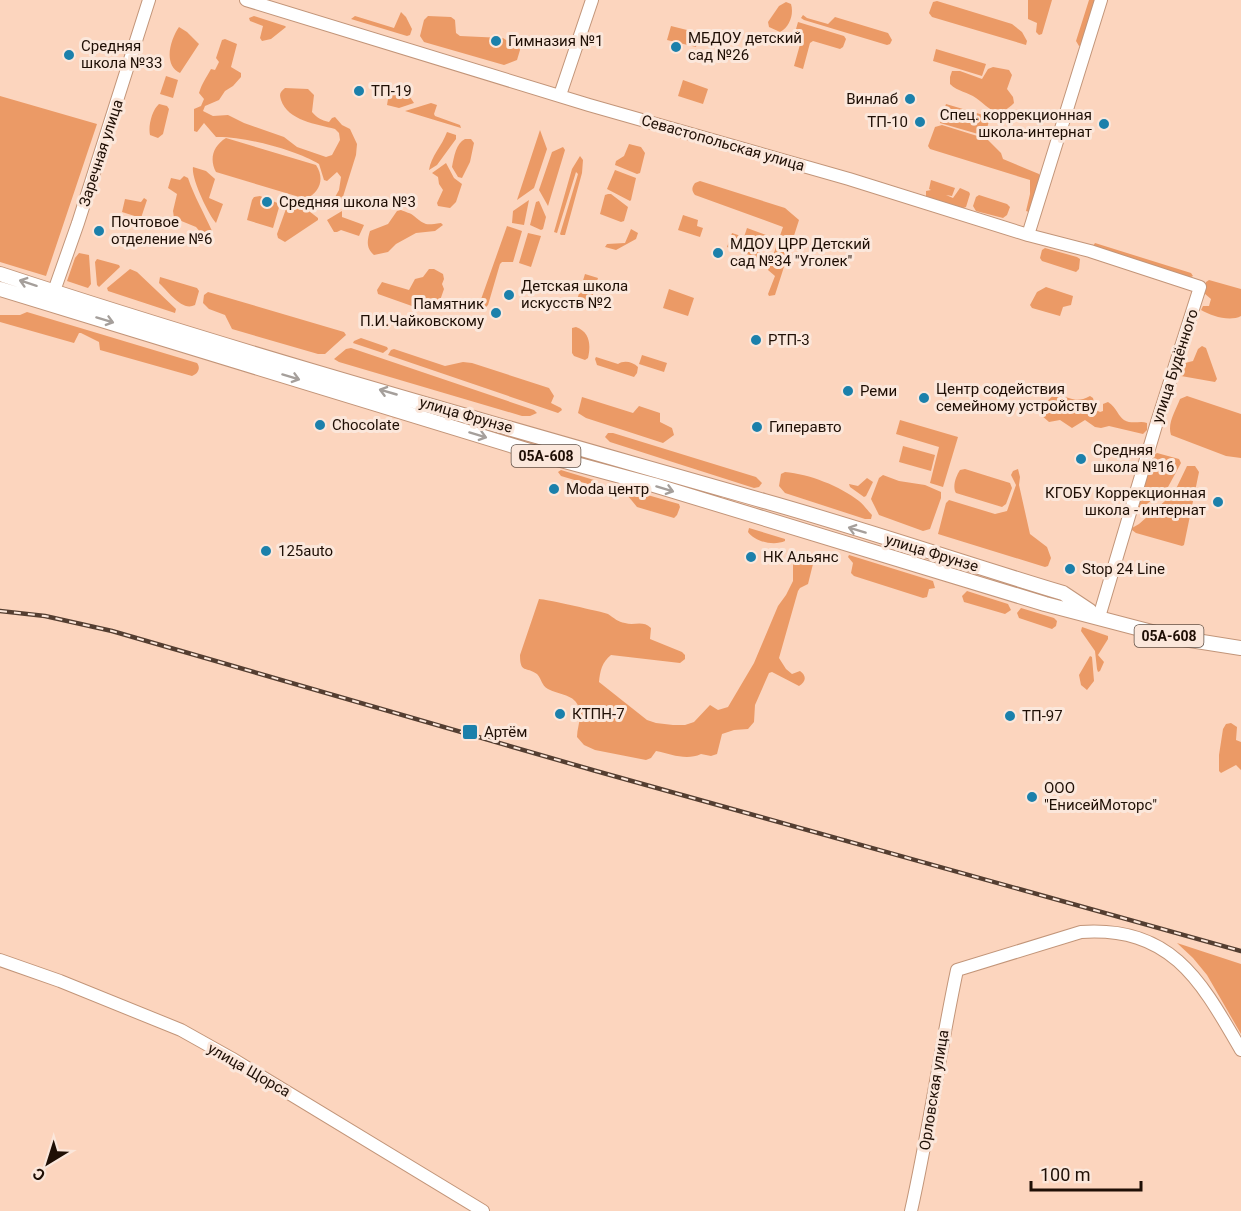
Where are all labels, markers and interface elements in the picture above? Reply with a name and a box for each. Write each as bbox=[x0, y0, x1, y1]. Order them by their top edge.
place label: МБДОУ детский сад №26 bbox=[688, 29, 802, 64]
place label: Гимназия №1 bbox=[508, 32, 604, 50]
marker: Гимназия №1 bbox=[489, 34, 503, 48]
place label: Средняя школа №33 bbox=[81, 37, 162, 72]
marker: МБДОУ детский сад №26 bbox=[669, 40, 683, 54]
marker: Средняя школа №33 bbox=[62, 48, 76, 62]
place label: ТП-19 bbox=[371, 82, 412, 100]
marker: ТП-19 bbox=[352, 84, 366, 98]
place label: Винлаб bbox=[846, 90, 898, 108]
marker: Винлаб bbox=[903, 92, 917, 106]
street label: Заречная улица bbox=[75, 97, 127, 209]
place label: Спец. коррекционная школа-интернат bbox=[940, 106, 1092, 141]
street label: Севастопольская улица bbox=[639, 111, 807, 175]
place label: ТП-10 bbox=[867, 113, 908, 131]
marker: ТП-10 bbox=[913, 115, 927, 129]
marker: Спец. коррекционная школа-интернат bbox=[1097, 117, 1111, 131]
place label: Средняя школа №3 bbox=[279, 193, 416, 211]
marker: Средняя школа №3 bbox=[260, 195, 274, 209]
place label: Почтовое отделение №6 bbox=[111, 213, 212, 248]
marker: Почтовое отделение №6 bbox=[92, 224, 106, 238]
place label: МДОУ ЦРР Детский сад №34 "Уголек" bbox=[730, 235, 871, 270]
marker: МДОУ ЦРР Детский сад №34 "Уголек" bbox=[711, 246, 725, 260]
one-way arrow bbox=[19, 276, 38, 287]
place label: Детская школа искусств №2 bbox=[521, 277, 628, 312]
marker: Детская школа искусств №2 bbox=[502, 288, 516, 302]
place label: Памятник П.И.Чайковскому bbox=[360, 295, 484, 330]
marker: Памятник П.И.Чайковскому bbox=[489, 306, 503, 320]
street label: улица Будённого bbox=[1148, 307, 1202, 425]
one-way arrow bbox=[95, 315, 114, 326]
place label: РТП-3 bbox=[768, 331, 810, 349]
marker: РТП-3 bbox=[749, 333, 763, 347]
one-way arrow bbox=[282, 372, 301, 383]
place label: Центр содействия семейному устройству bbox=[936, 380, 1097, 415]
place label: Реми bbox=[860, 382, 897, 400]
marker: Реми bbox=[841, 384, 855, 398]
one-way arrow bbox=[379, 386, 398, 397]
marker: Центр содействия семейному устройству bbox=[917, 391, 931, 405]
street label: улица Фрунзе bbox=[417, 393, 515, 437]
place label: Chocolate bbox=[332, 416, 400, 434]
marker: Chocolate bbox=[313, 418, 327, 432]
place label: Гиперавто bbox=[769, 418, 842, 436]
marker: Гиперавто bbox=[750, 420, 764, 434]
one-way arrow bbox=[468, 430, 487, 441]
place label: Средняя школа №16 bbox=[1093, 441, 1174, 476]
road number: 05А-608 bbox=[512, 445, 580, 467]
marker: Средняя школа №16 bbox=[1074, 452, 1088, 466]
place label: Moda центр bbox=[566, 480, 649, 498]
marker: Moda центр bbox=[547, 482, 561, 496]
one-way arrow bbox=[655, 484, 674, 495]
place label: КГОБУ Коррекционная школа - интернат bbox=[1045, 484, 1206, 519]
marker: КГОБУ Коррекционная школа - интернат bbox=[1211, 495, 1225, 509]
one-way arrow bbox=[848, 524, 867, 535]
street label: улица Фрунзе bbox=[883, 530, 981, 576]
place label: 125auto bbox=[278, 542, 333, 560]
marker: 125auto bbox=[259, 544, 273, 558]
place label: НК Альянс bbox=[763, 548, 839, 566]
marker: НК Альянс bbox=[744, 550, 758, 564]
place label: Stop 24 Line bbox=[1082, 560, 1165, 578]
marker: Stop 24 Line bbox=[1063, 562, 1077, 576]
road number: 05А-608 bbox=[1134, 625, 1204, 647]
place label: КТПН-7 bbox=[572, 705, 625, 723]
marker: КТПН-7 bbox=[553, 707, 567, 721]
place label: ТП-97 bbox=[1022, 707, 1063, 725]
marker: ТП-97 bbox=[1003, 709, 1017, 723]
marker: Артём bbox=[461, 723, 479, 741]
place label: Артём bbox=[484, 723, 527, 741]
place label: ООО "ЕнисейМоторс" bbox=[1044, 779, 1157, 814]
marker: ООО "ЕнисейМоторс" bbox=[1025, 790, 1039, 804]
street label: Орловская улица bbox=[916, 1028, 952, 1152]
street label: улица Щорса bbox=[204, 1039, 294, 1101]
north arrow bbox=[18, 1133, 78, 1193]
scale bar bbox=[1031, 1154, 1140, 1192]
text: С bbox=[29, 1164, 49, 1185]
text: 100 m bbox=[1040, 1164, 1091, 1185]

